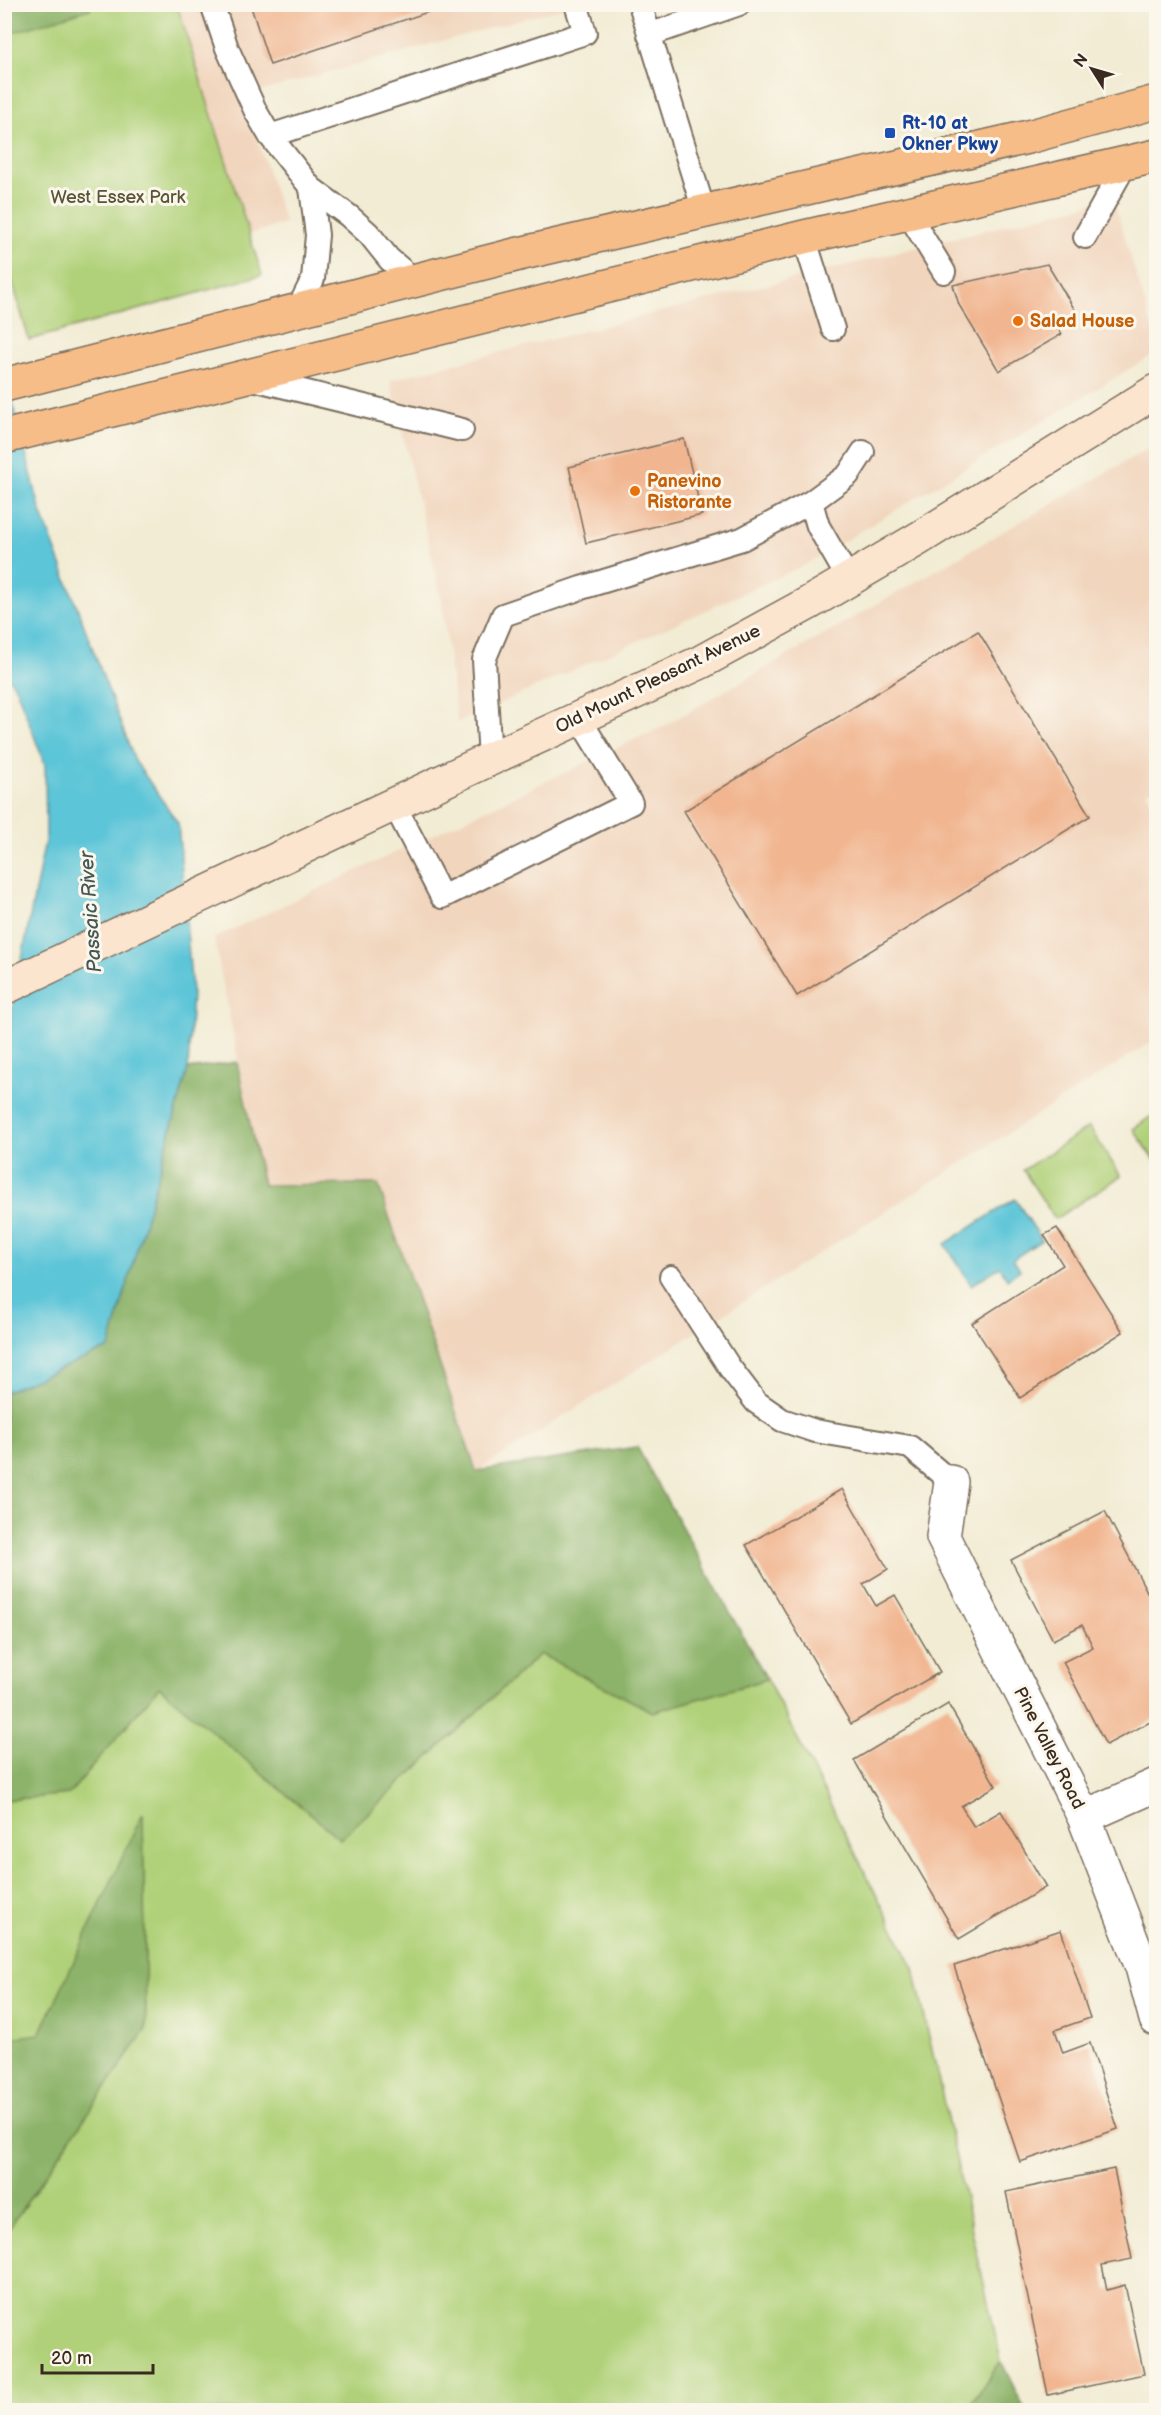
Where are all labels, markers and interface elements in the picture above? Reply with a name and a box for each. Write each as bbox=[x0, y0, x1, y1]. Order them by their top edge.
north arrow bbox=[1062, 39, 1122, 99]
text: N bbox=[1070, 50, 1092, 71]
place label: Rt-10 at Okner Pkwy bbox=[902, 113, 999, 155]
marker: Rt-10 at Okner Pkwy bbox=[883, 126, 897, 140]
park label: West Essex Park bbox=[51, 187, 186, 208]
place label: Salad House bbox=[1030, 311, 1134, 332]
marker: Salad House bbox=[1011, 314, 1025, 328]
place label: Panevino Ristorante bbox=[647, 471, 732, 513]
marker: Panevino Ristorante bbox=[628, 484, 642, 498]
street label: Old Mount Pleasant Avenue bbox=[552, 620, 764, 738]
water label: Passaic River bbox=[75, 849, 107, 974]
street label: Pine Valley Road bbox=[1009, 1683, 1089, 1813]
scale bar bbox=[42, 2337, 153, 2375]
text: 20 m bbox=[51, 2348, 92, 2369]

